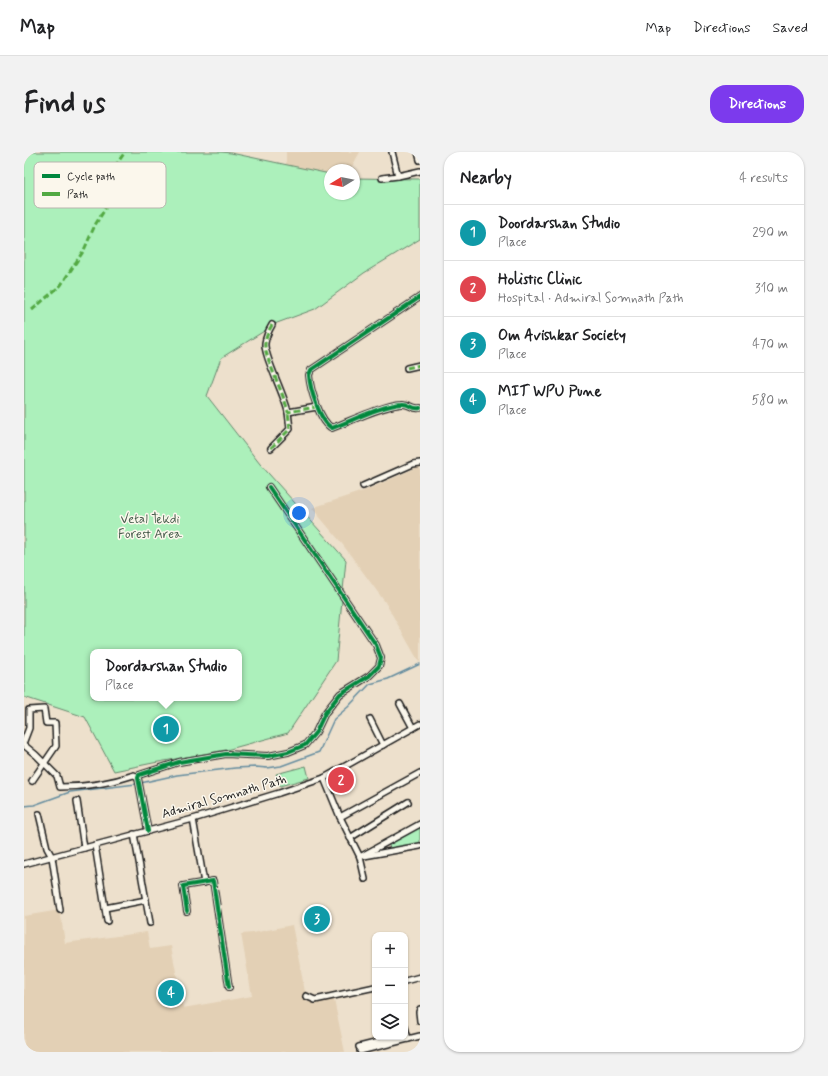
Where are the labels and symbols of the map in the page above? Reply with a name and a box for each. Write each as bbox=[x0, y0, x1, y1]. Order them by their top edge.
legend bbox=[34, 162, 166, 208]
north arrow bbox=[324, 164, 360, 200]
text: Cycle path bbox=[67, 170, 115, 184]
text: Path bbox=[67, 188, 88, 202]
your location bbox=[289, 503, 309, 523]
park label: Vetal Tekdi Forest Area bbox=[118, 511, 182, 543]
pin: 1 bbox=[153, 714, 179, 744]
pin: 2 bbox=[328, 765, 354, 795]
street label: Admiral Somnath Path bbox=[160, 771, 288, 823]
pin: 3 bbox=[304, 904, 330, 934]
pin: 4 bbox=[158, 978, 184, 1008]

